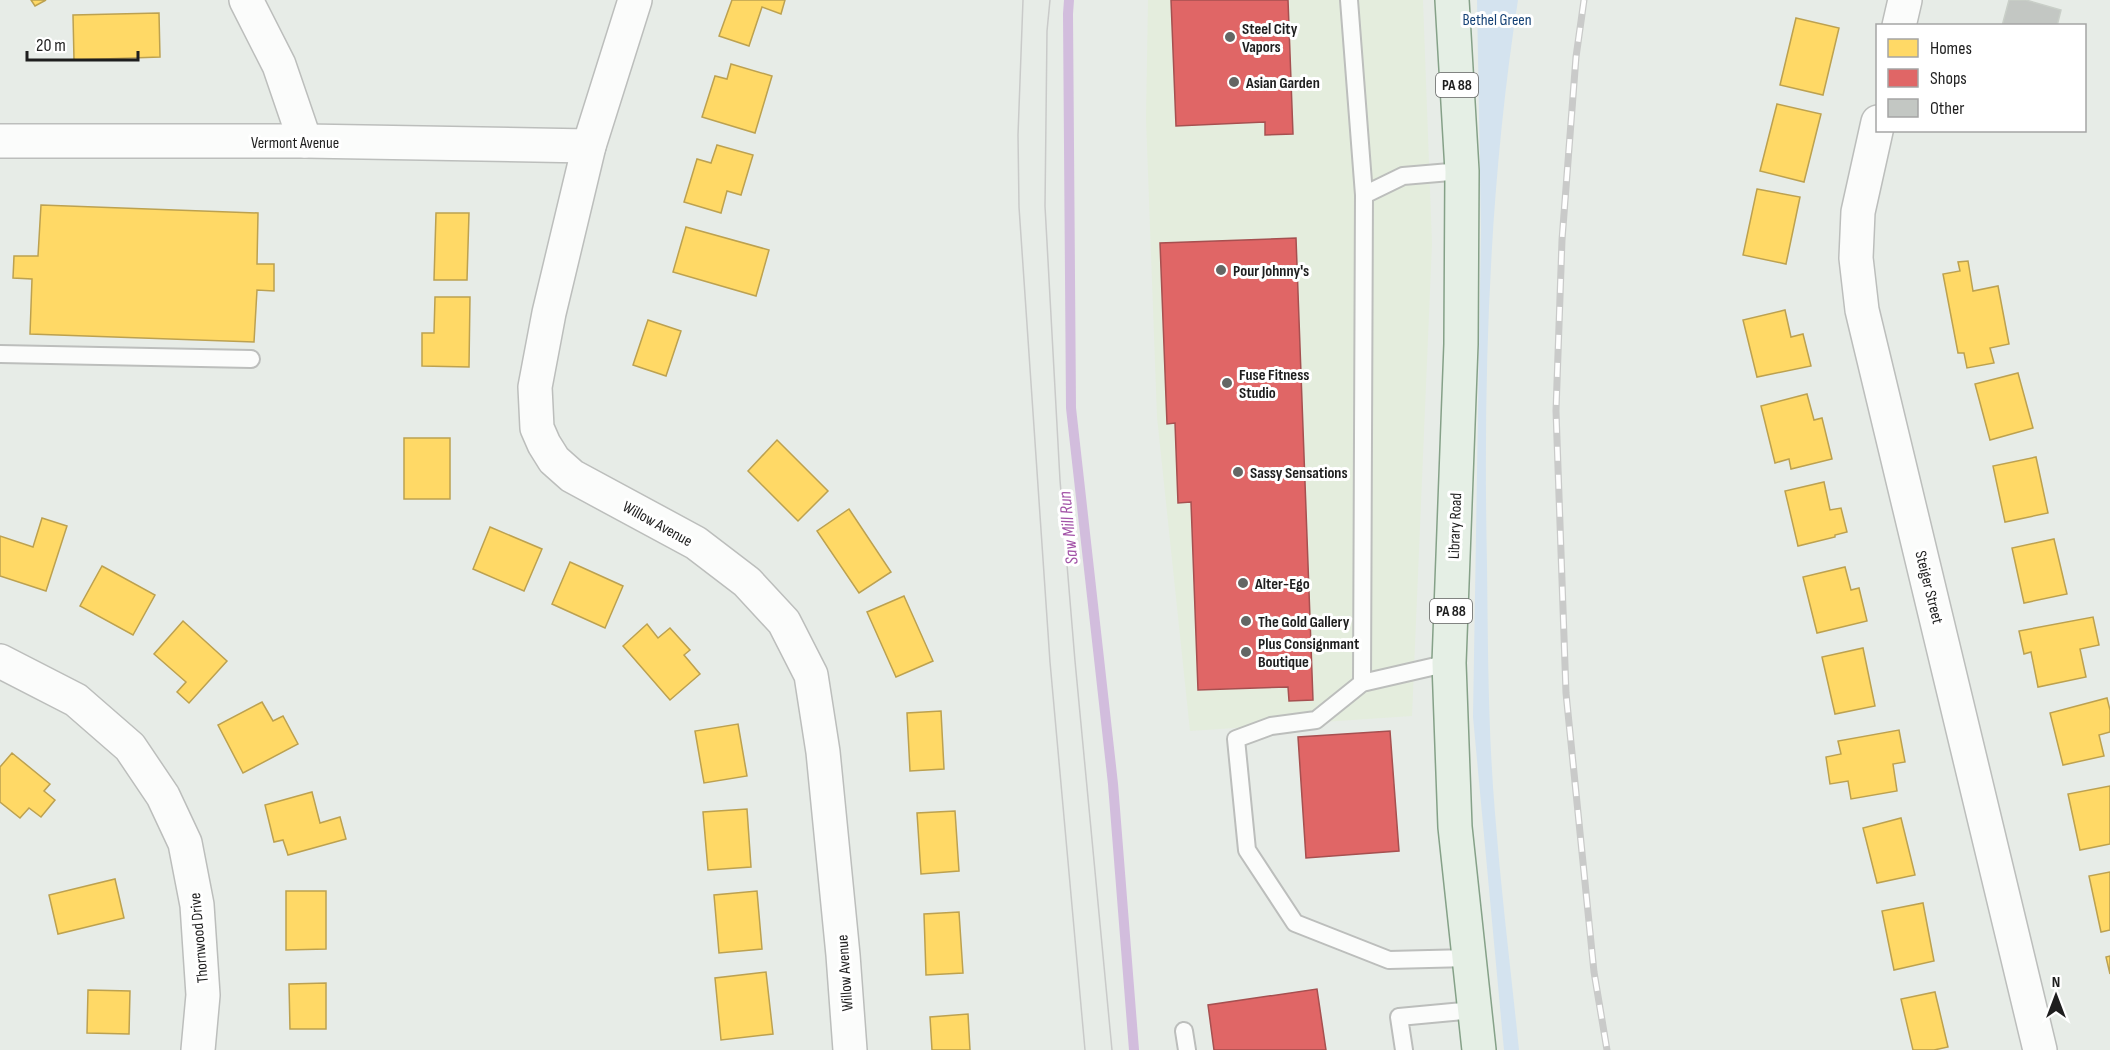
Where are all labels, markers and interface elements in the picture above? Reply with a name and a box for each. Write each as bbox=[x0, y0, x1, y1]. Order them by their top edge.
park label: Bethel Green bbox=[1462, 11, 1532, 30]
place label: Steel City Vapors bbox=[1242, 20, 1298, 57]
scale bar bbox=[27, 24, 138, 62]
legend bbox=[1876, 24, 2086, 132]
marker: Steel City Vapors bbox=[1223, 30, 1237, 44]
text: 20 m bbox=[36, 35, 66, 56]
text: Homes bbox=[1930, 38, 1972, 59]
text: Shops bbox=[1930, 68, 1967, 89]
road number: PA 88 bbox=[1436, 73, 1478, 97]
place label: Asian Garden bbox=[1245, 74, 1320, 93]
marker: Asian Garden bbox=[1227, 75, 1241, 89]
text: Other bbox=[1930, 98, 1964, 119]
street label: Vermont Avenue bbox=[251, 134, 339, 153]
place label: Pour Johnny's bbox=[1233, 262, 1309, 281]
marker: Pour Johnny's bbox=[1214, 263, 1228, 277]
place label: Fuse Fitness Studio bbox=[1239, 366, 1309, 403]
marker: Fuse Fitness Studio bbox=[1220, 376, 1234, 390]
place label: Sassy Sensations bbox=[1250, 464, 1348, 483]
marker: Sassy Sensations bbox=[1231, 465, 1245, 479]
water label: Saw Mill Run bbox=[1054, 490, 1083, 566]
street label: Library Road bbox=[1445, 493, 1466, 559]
street label: Willow Avenue bbox=[619, 497, 695, 551]
street label: Steiger Street bbox=[1910, 549, 1947, 626]
place label: Alter-Ego bbox=[1254, 575, 1310, 594]
marker: Alter-Ego bbox=[1236, 576, 1250, 590]
road number: PA 88 bbox=[1430, 599, 1472, 623]
place label: The Gold Gallery bbox=[1258, 613, 1350, 632]
marker: The Gold Gallery bbox=[1239, 614, 1253, 628]
place label: Plus Consignmant Boutique bbox=[1258, 635, 1359, 672]
marker: Plus Consignmant Boutique bbox=[1239, 645, 1253, 659]
street label: Thornwood Drive bbox=[186, 892, 213, 984]
street label: Willow Avenue bbox=[833, 934, 858, 1012]
north arrow bbox=[2026, 966, 2086, 1026]
text: N bbox=[2052, 973, 2060, 992]

